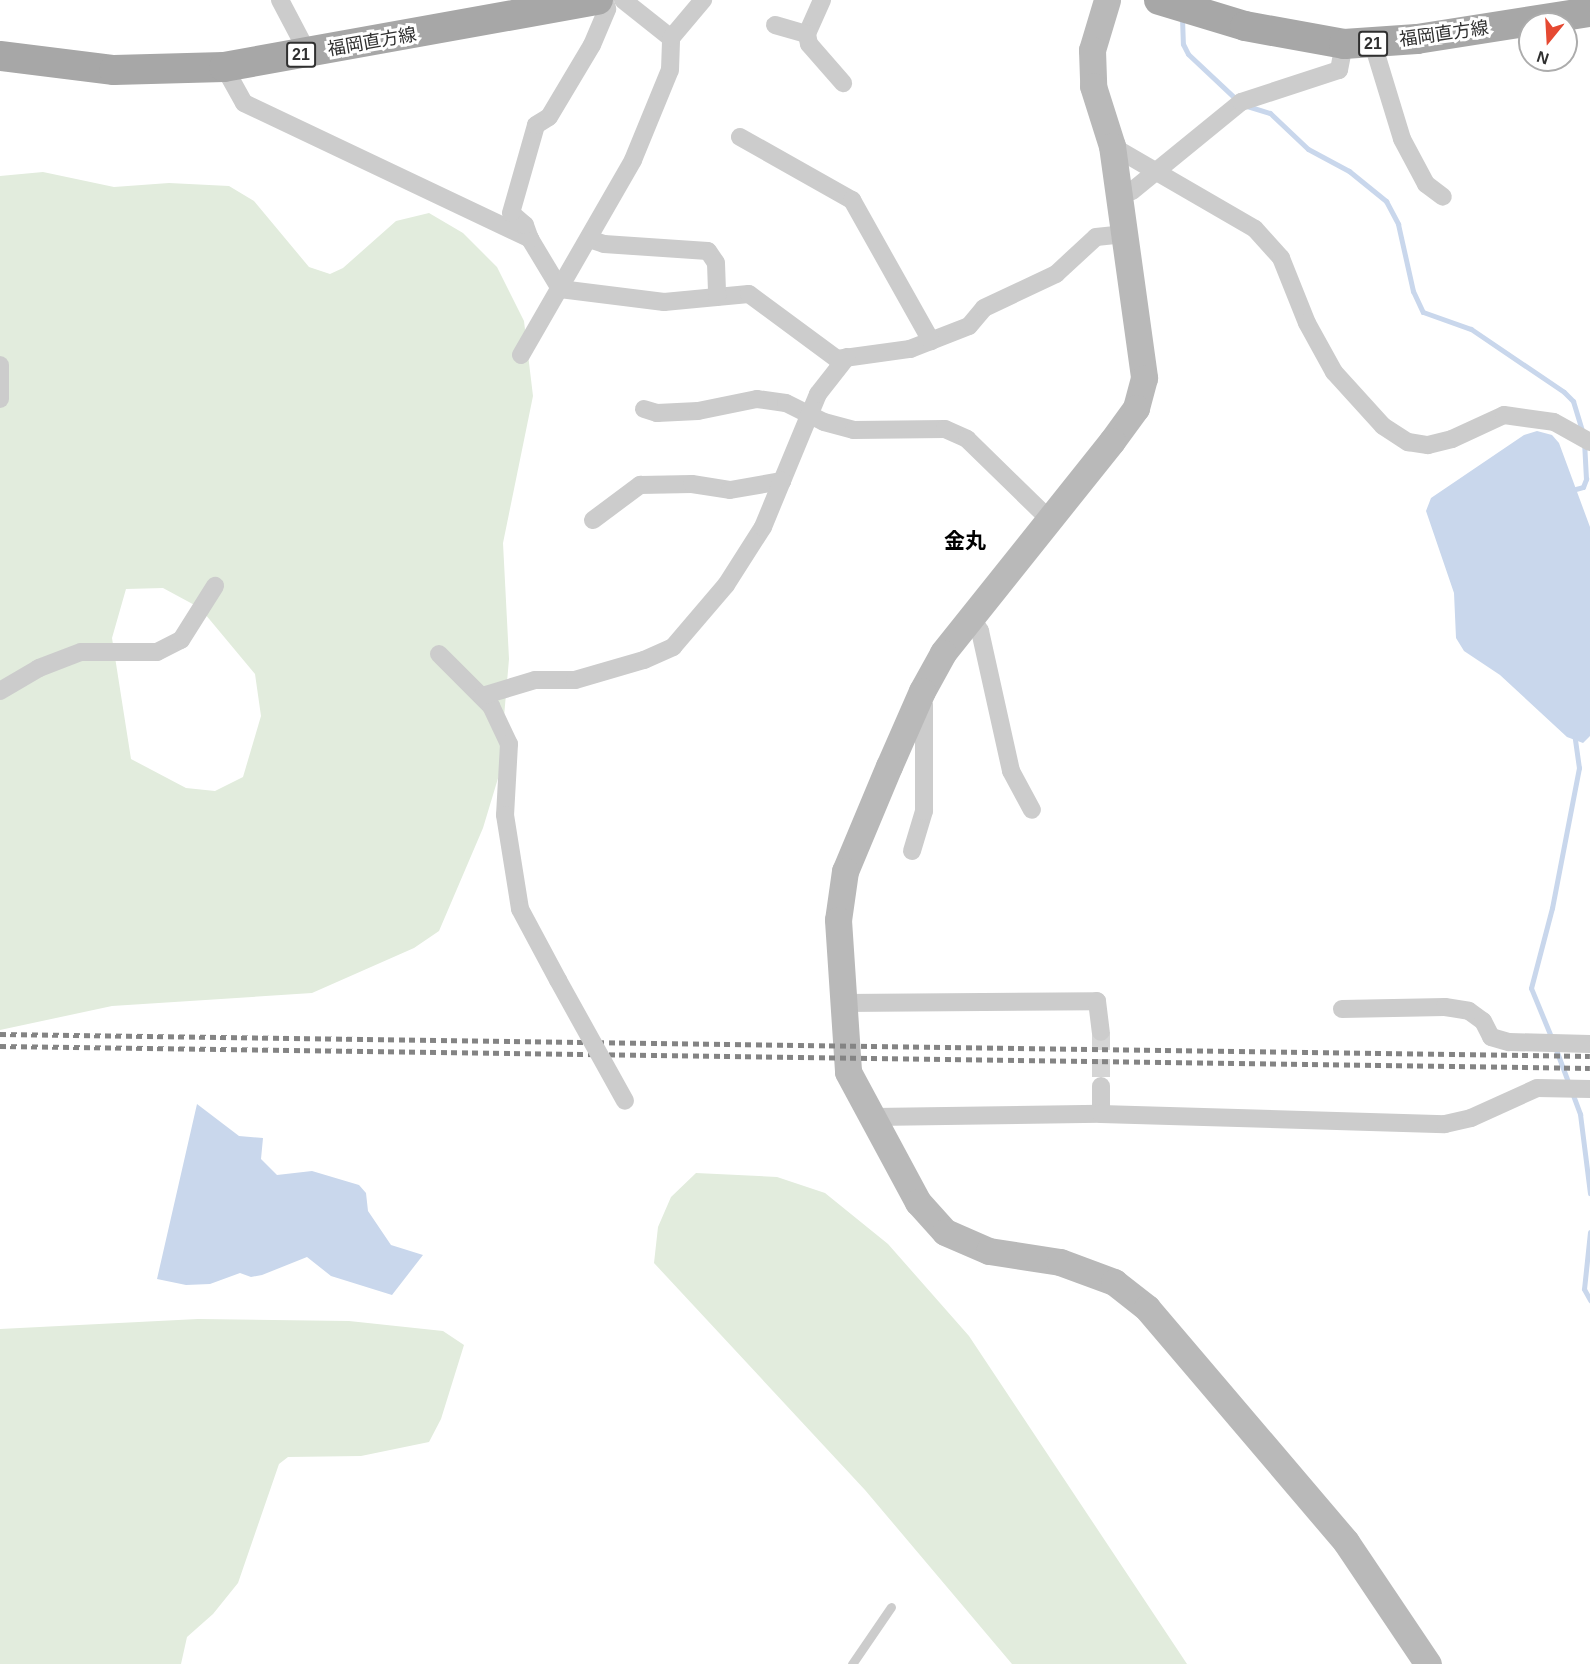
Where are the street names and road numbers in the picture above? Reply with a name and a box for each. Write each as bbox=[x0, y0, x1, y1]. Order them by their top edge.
street label: 福岡直方線 bbox=[1398, 17, 1490, 51]
street label: 福岡直方線 bbox=[326, 24, 418, 60]
road number: 21 bbox=[1358, 31, 1388, 57]
road number: 21 bbox=[286, 42, 316, 68]

